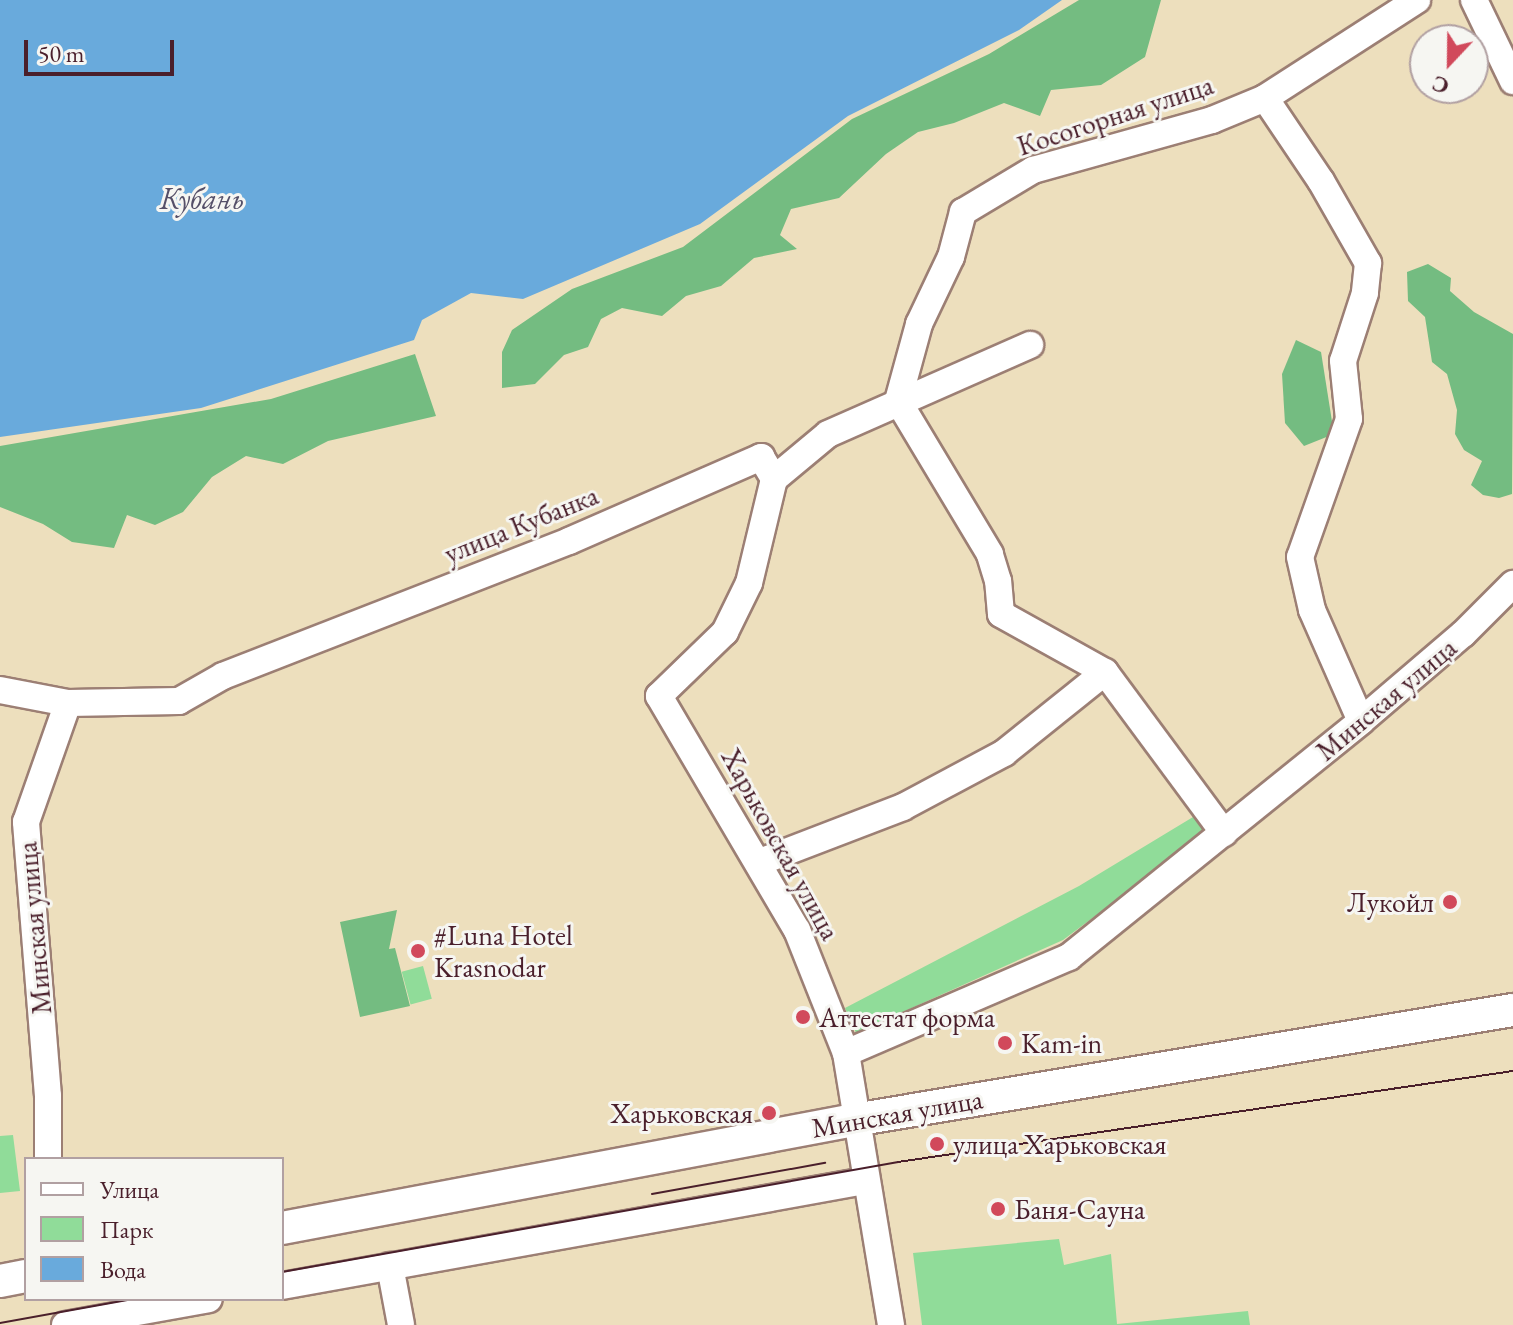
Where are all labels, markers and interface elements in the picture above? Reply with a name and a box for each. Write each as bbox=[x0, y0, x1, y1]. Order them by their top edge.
scale bar bbox=[28, 24, 178, 74]
north arrow bbox=[1409, 24, 1489, 104]
text: 50 m bbox=[38, 38, 85, 69]
street label: Косогорная улица bbox=[1013, 67, 1217, 163]
text: С bbox=[1428, 68, 1453, 101]
water label: Кубань bbox=[160, 181, 244, 217]
street label: улица Кубанка bbox=[439, 478, 603, 570]
street label: Минская улица bbox=[1309, 630, 1463, 768]
street label: Харьковская улица bbox=[715, 742, 847, 946]
street label: Минская улица bbox=[10, 840, 58, 1016]
place label: Лукойл bbox=[1347, 885, 1434, 919]
marker: Лукойл bbox=[1441, 893, 1459, 911]
place label: #Luna Hotel Krasnodar bbox=[434, 918, 573, 984]
marker: #Luna Hotel Krasnodar bbox=[409, 942, 427, 960]
place label: Аттестат форма bbox=[819, 1000, 995, 1034]
marker: Аттестат форма bbox=[794, 1008, 812, 1026]
place label: Kam-in bbox=[1021, 1026, 1102, 1060]
marker: Kam-in bbox=[996, 1034, 1014, 1052]
street label: Минская улица bbox=[809, 1081, 985, 1145]
place label: Харьковская bbox=[610, 1096, 753, 1130]
marker: Харьковская bbox=[760, 1104, 778, 1122]
place label: улица Харьковская bbox=[953, 1127, 1167, 1161]
marker: улица Харьковская bbox=[928, 1135, 946, 1153]
legend bbox=[24, 1157, 284, 1301]
text: Улица bbox=[100, 1174, 159, 1205]
place label: Баня-Сауна bbox=[1014, 1192, 1145, 1226]
marker: Баня-Сауна bbox=[989, 1200, 1007, 1218]
text: Парк bbox=[100, 1214, 153, 1245]
text: Вода bbox=[100, 1254, 146, 1285]

